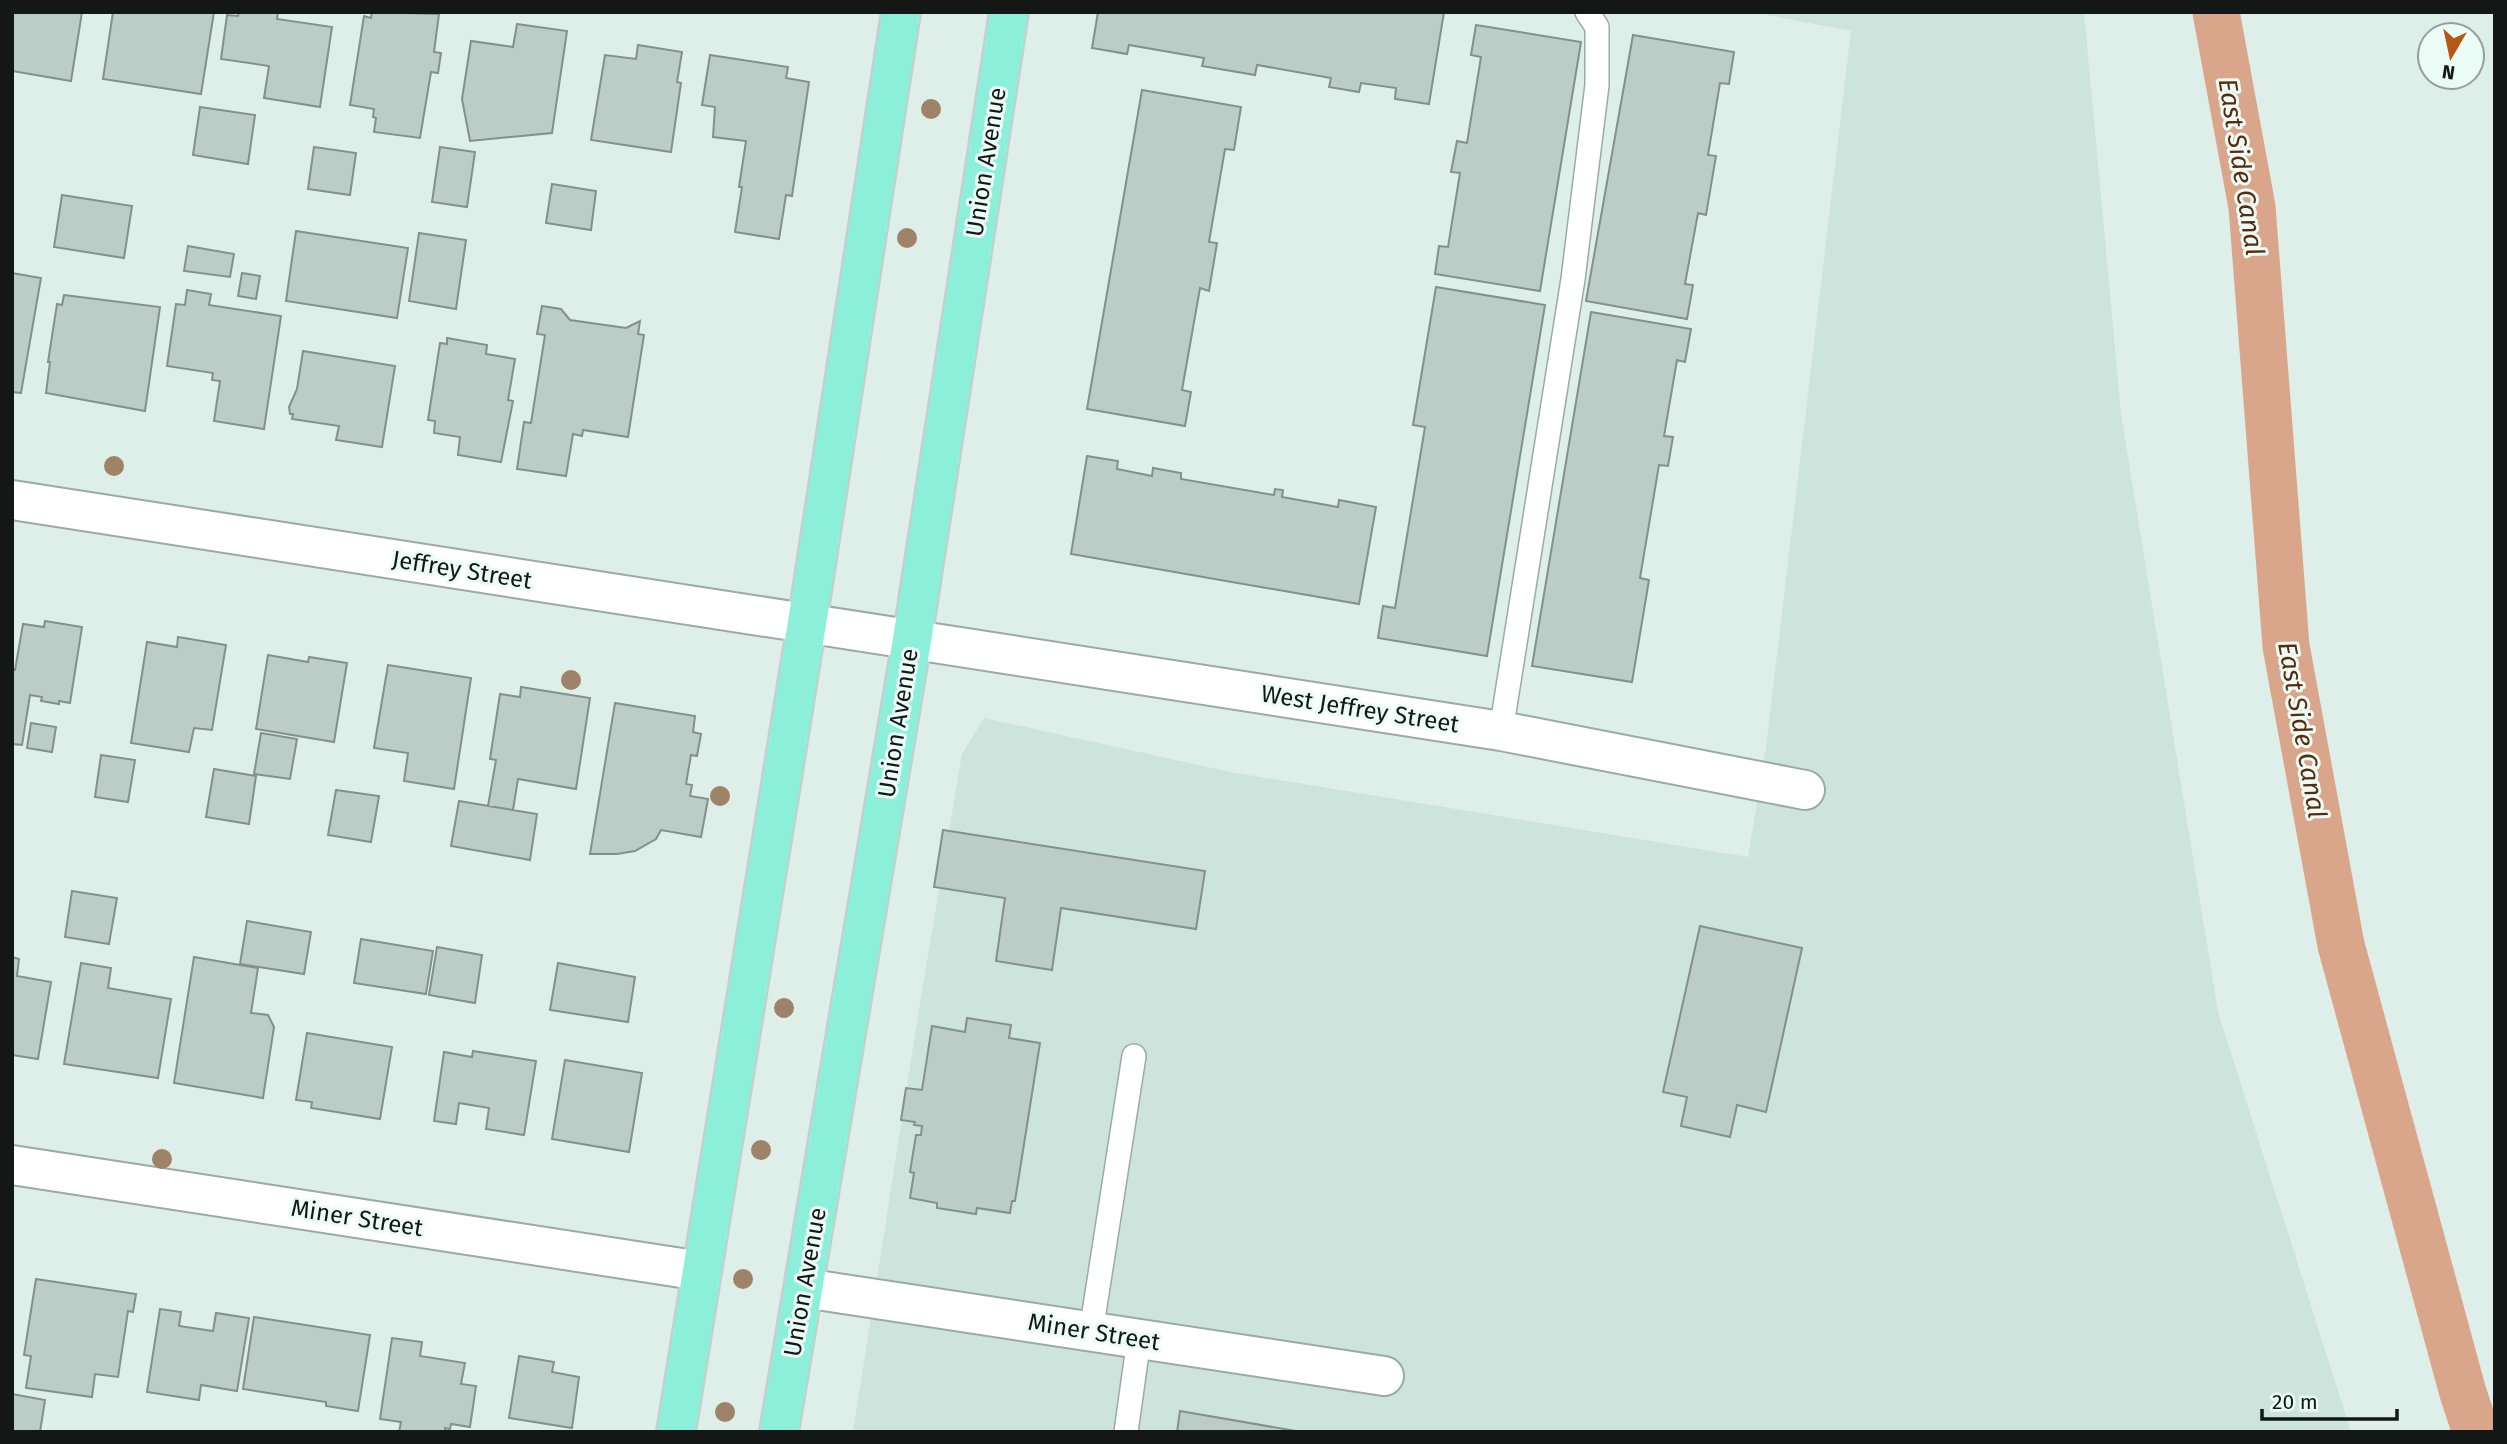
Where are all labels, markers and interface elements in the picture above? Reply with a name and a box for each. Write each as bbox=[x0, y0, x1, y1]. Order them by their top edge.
north arrow bbox=[2416, 21, 2486, 91]
text: N bbox=[2440, 60, 2456, 85]
water label: East Side Canal bbox=[2212, 76, 2270, 258]
street label: Union Avenue bbox=[960, 85, 1012, 239]
street label: Jeffrey Street bbox=[390, 545, 534, 595]
water label: East Side Canal bbox=[2271, 639, 2333, 821]
street label: Union Avenue bbox=[872, 646, 924, 800]
street label: West Jeffrey Street bbox=[1259, 680, 1461, 739]
street label: Miner Street bbox=[289, 1194, 425, 1242]
street label: Union Avenue bbox=[778, 1205, 832, 1359]
street label: Miner Street bbox=[1026, 1308, 1162, 1356]
scale bar bbox=[2262, 1378, 2397, 1422]
text: 20 m bbox=[2272, 1389, 2318, 1415]

